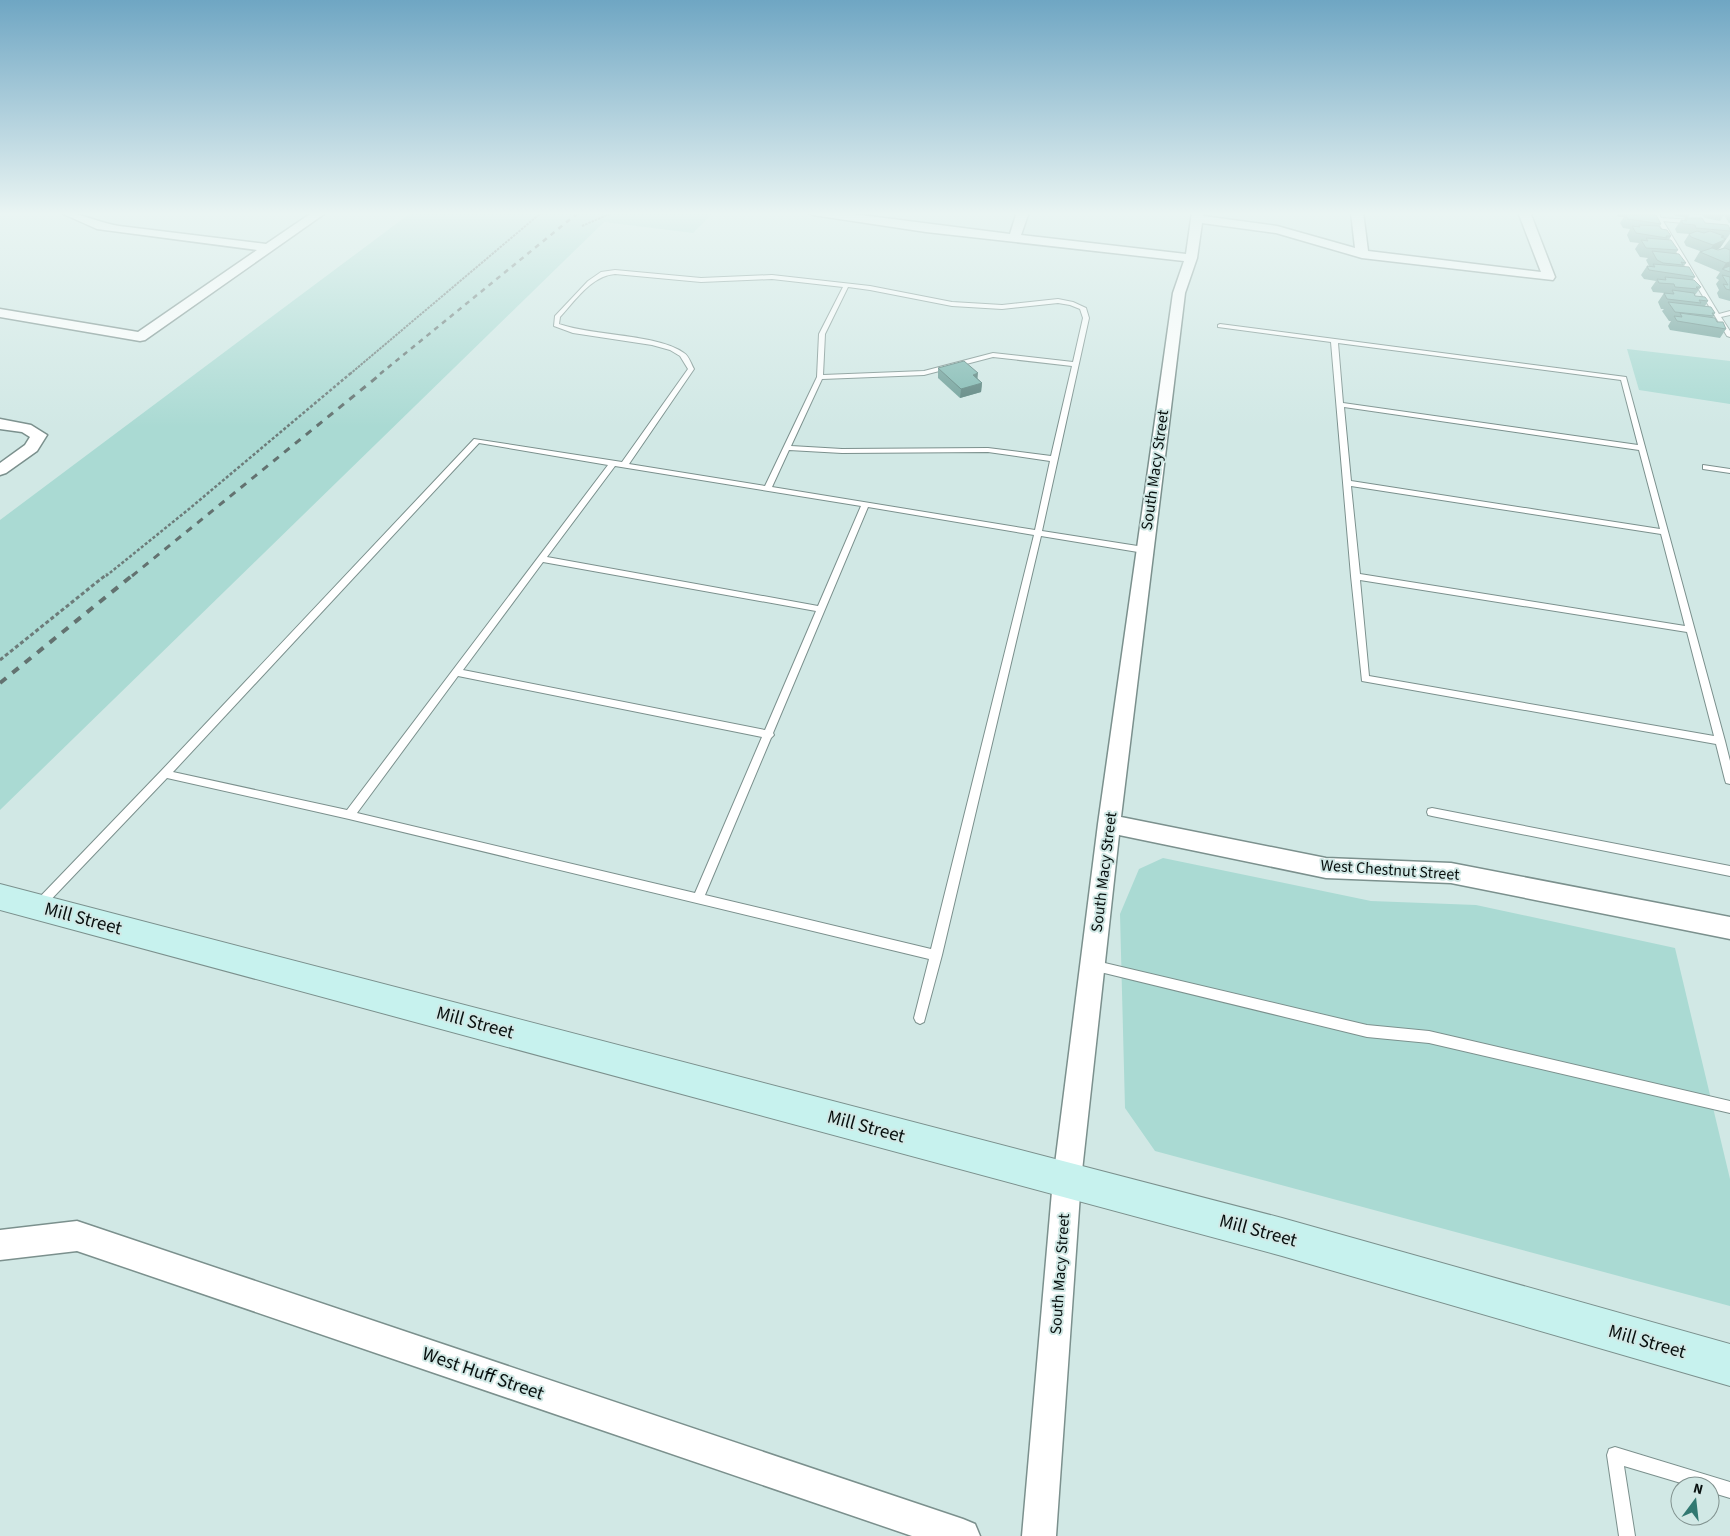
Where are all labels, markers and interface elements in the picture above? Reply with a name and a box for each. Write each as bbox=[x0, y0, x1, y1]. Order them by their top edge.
street label: South Macy Street bbox=[1136, 408, 1174, 531]
street label: South Macy Street bbox=[1086, 810, 1122, 933]
street label: West Chestnut Street bbox=[1320, 854, 1461, 886]
street label: Mill Street bbox=[41, 896, 125, 942]
street label: Mill Street bbox=[433, 1000, 517, 1046]
street label: Mill Street bbox=[824, 1104, 908, 1150]
street label: Mill Street bbox=[1216, 1208, 1300, 1254]
street label: South Macy Street bbox=[1045, 1212, 1075, 1335]
street label: Mill Street bbox=[1605, 1318, 1690, 1366]
street label: West Huff Street bbox=[418, 1341, 548, 1408]
north arrow bbox=[1670, 1476, 1720, 1526]
text: N bbox=[1691, 1479, 1705, 1500]

